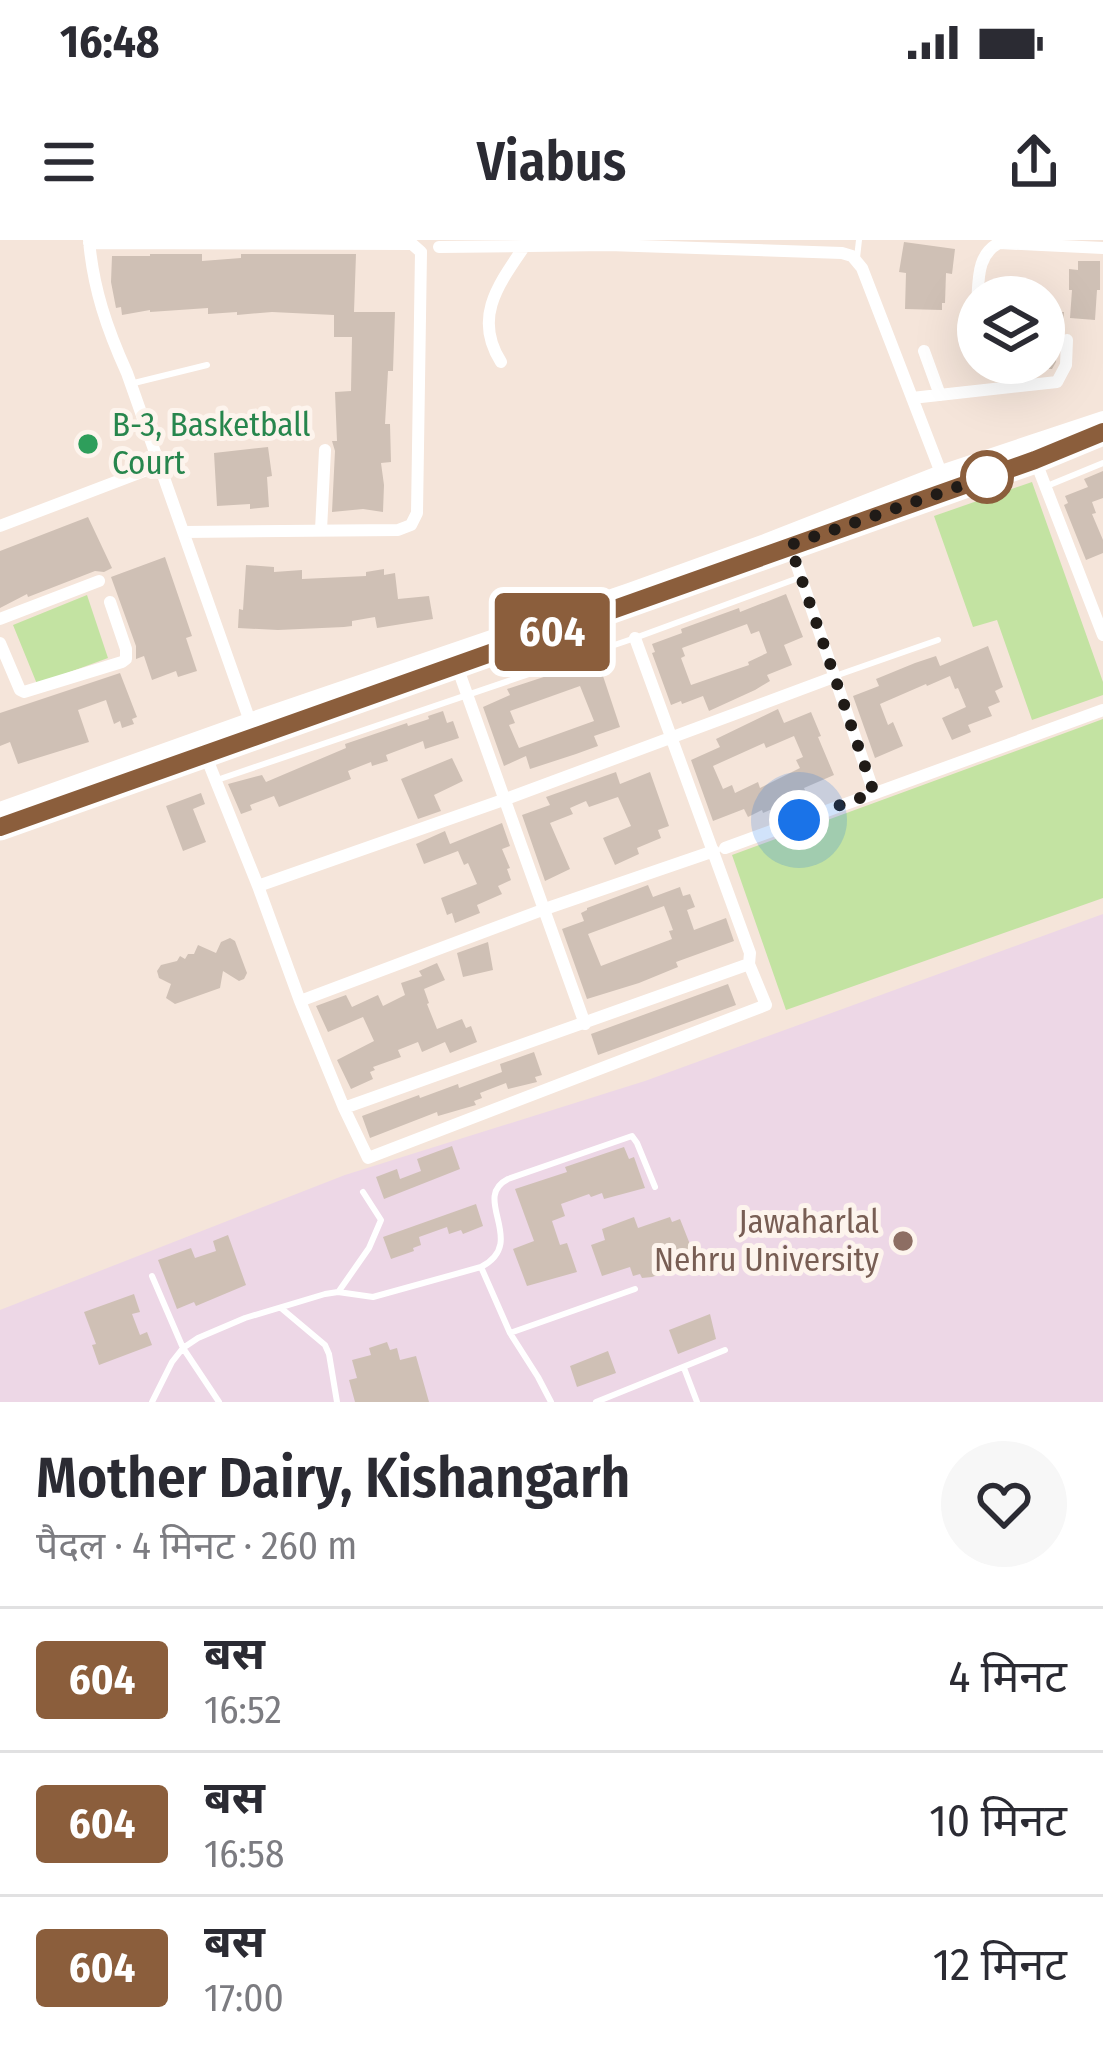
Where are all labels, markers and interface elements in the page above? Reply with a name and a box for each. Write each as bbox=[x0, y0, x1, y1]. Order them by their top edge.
text: 16:48 bbox=[60, 15, 160, 69]
icon: menu bbox=[36, 129, 102, 195]
icon: share bbox=[1001, 129, 1067, 195]
text: Viabus bbox=[477, 130, 626, 194]
map controls bbox=[957, 276, 1065, 384]
button: layers bbox=[957, 276, 1065, 384]
place label: B-3, Basketball Court bbox=[112, 405, 311, 483]
marker: B-3, Basketball Court bbox=[75, 431, 101, 457]
unlabelled marker bbox=[962, 452, 1012, 502]
line badge: 604 bbox=[483, 593, 621, 671]
text: 604 bbox=[519, 607, 585, 657]
your location bbox=[769, 790, 829, 850]
place label: Jawaharlal Nehru University bbox=[654, 1202, 879, 1280]
marker: Jawaharlal Nehru University bbox=[890, 1228, 916, 1254]
button: heart bbox=[941, 1441, 1067, 1567]
text: Mother Dairy, Kishangarh bbox=[36, 1444, 630, 1512]
text: पैदल · 4 मिनट · 260 m bbox=[36, 1523, 357, 1569]
text: बस bbox=[204, 1627, 265, 1681]
text: 4 मिनट bbox=[948, 1650, 1067, 1704]
text: 604 bbox=[69, 1655, 135, 1705]
text: 16:52 bbox=[204, 1687, 282, 1733]
text: बस bbox=[204, 1771, 265, 1825]
text: 10 मिनट bbox=[929, 1794, 1067, 1848]
text: 604 bbox=[69, 1799, 135, 1849]
text: 16:58 bbox=[204, 1831, 284, 1877]
text: बस bbox=[204, 1915, 265, 1969]
text: 12 मिनट bbox=[933, 1938, 1067, 1992]
text: 604 bbox=[69, 1943, 135, 1993]
text: 17:00 bbox=[204, 1975, 284, 2021]

